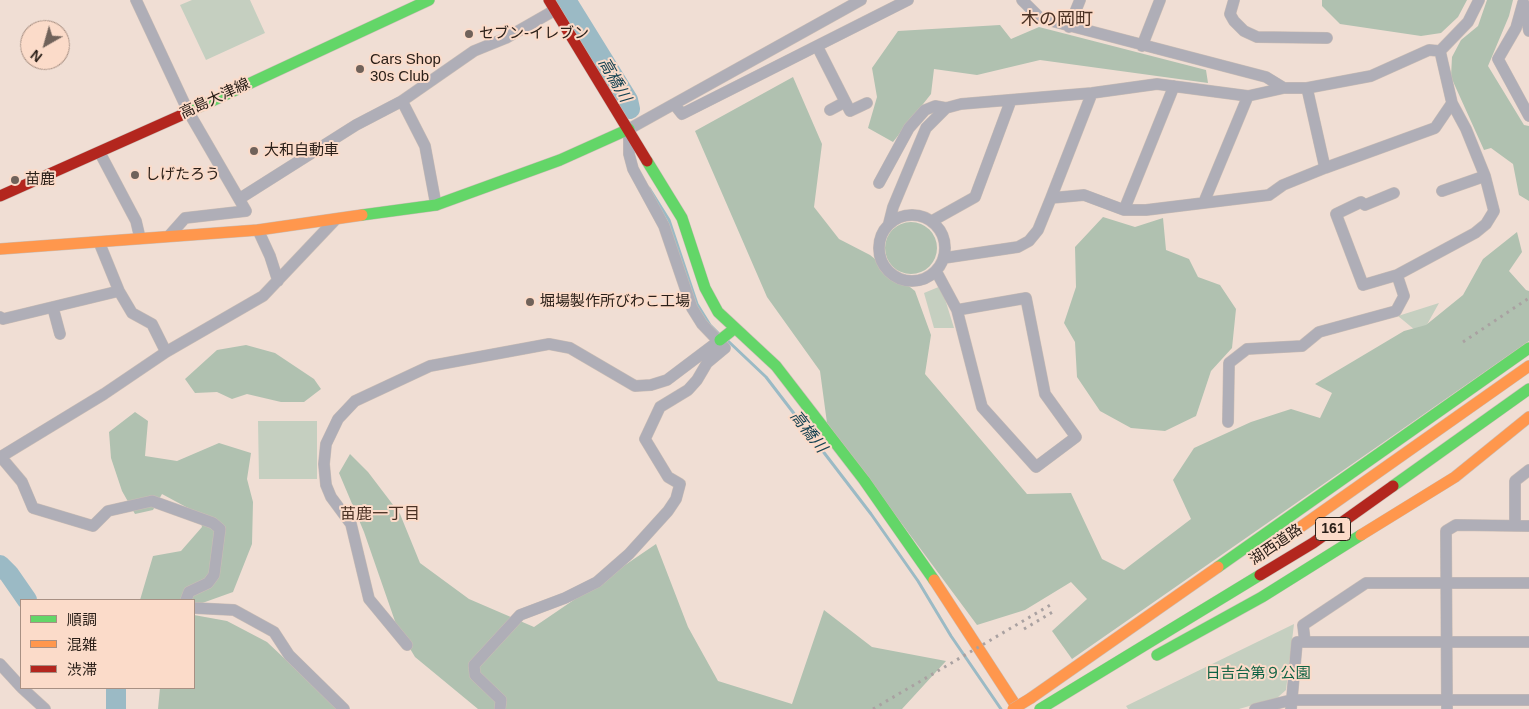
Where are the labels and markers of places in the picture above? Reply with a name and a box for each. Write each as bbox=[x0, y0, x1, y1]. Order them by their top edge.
place label: セブン-イレブン bbox=[479, 25, 589, 43]
marker: セブン-イレブン bbox=[463, 28, 475, 40]
place label: Cars Shop 30s Club bbox=[370, 51, 441, 86]
marker: Cars Shop 30s Club bbox=[354, 63, 366, 75]
place label: 大和自動車 bbox=[264, 142, 339, 160]
marker: 大和自動車 bbox=[248, 145, 260, 157]
place label: しげたろう bbox=[145, 166, 220, 184]
marker: しげたろう bbox=[129, 169, 141, 181]
place label: 苗鹿 bbox=[25, 171, 55, 189]
marker: 苗鹿 bbox=[9, 174, 21, 186]
place label: 堀場製作所びわこ工場 bbox=[540, 293, 690, 311]
marker: 堀場製作所びわこ工場 bbox=[524, 296, 536, 308]

